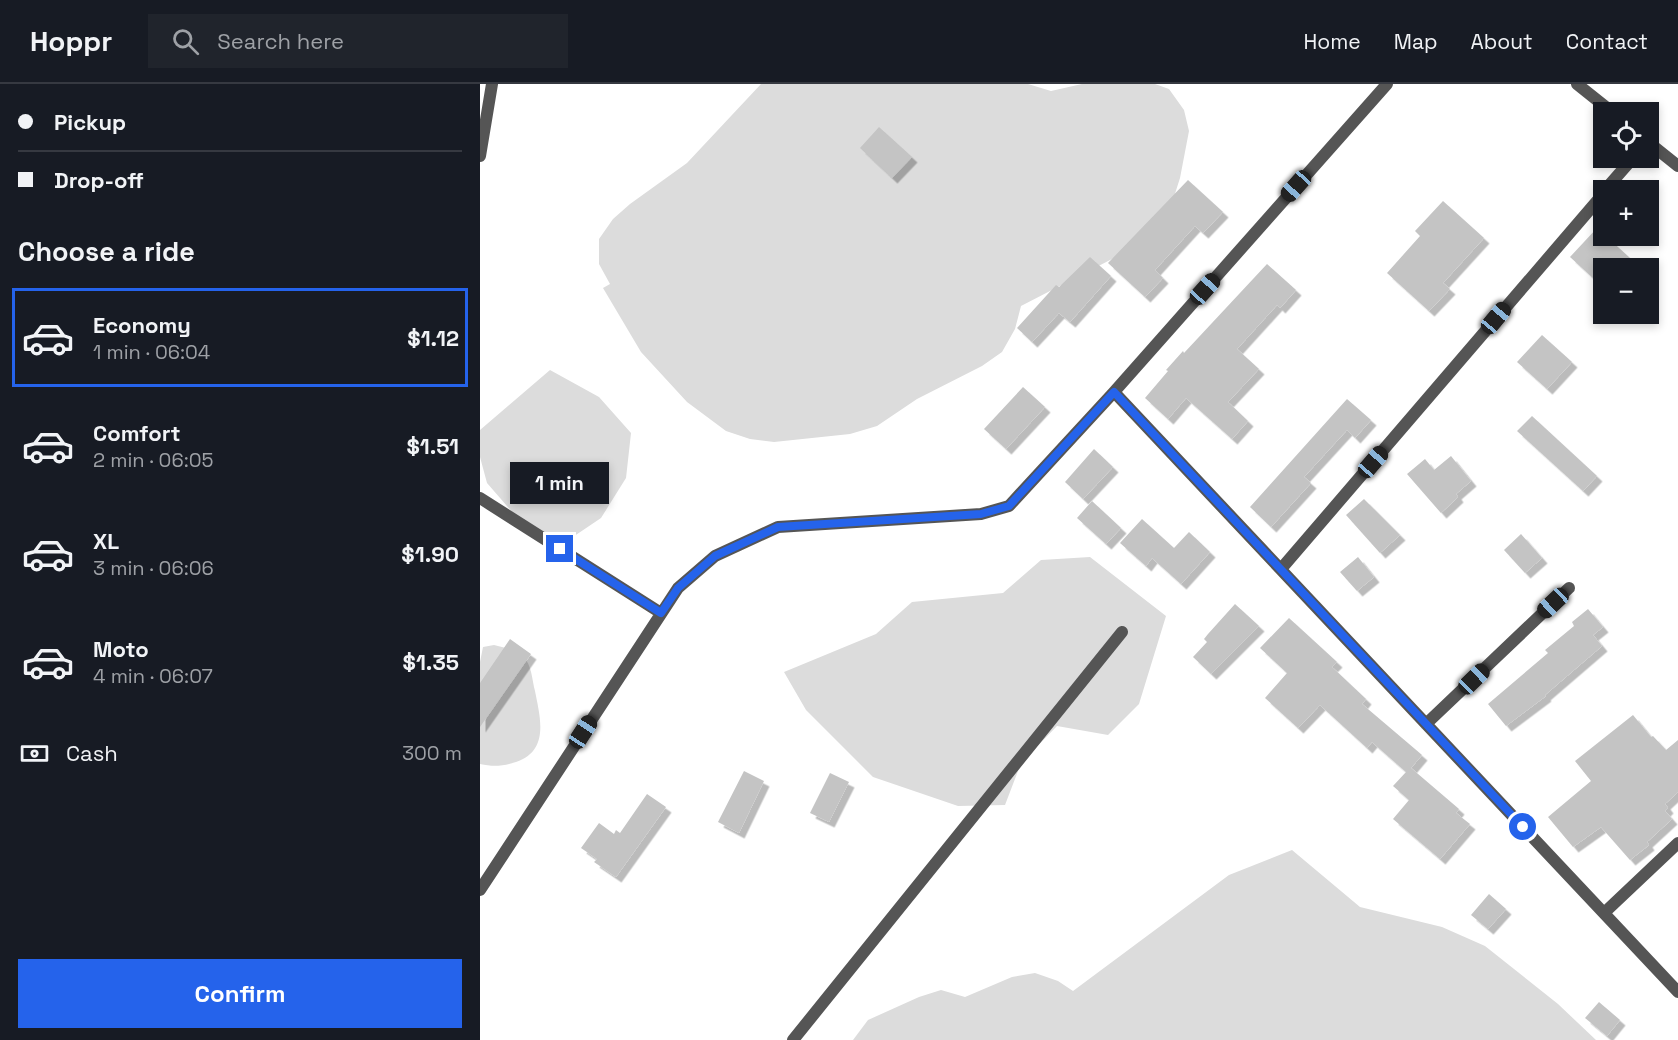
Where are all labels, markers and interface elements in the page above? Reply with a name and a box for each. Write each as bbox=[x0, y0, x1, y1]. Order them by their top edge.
search box bbox=[148, 14, 568, 68]
text: Hoppr bbox=[30, 23, 112, 59]
icon: search bbox=[169, 25, 202, 58]
text: Search here bbox=[217, 27, 344, 55]
text: Home bbox=[1303, 28, 1361, 55]
text: Map bbox=[1394, 28, 1438, 55]
text: About bbox=[1471, 28, 1533, 55]
text: Contact bbox=[1566, 28, 1648, 55]
map controls bbox=[1593, 102, 1659, 324]
button: locate bbox=[1593, 102, 1659, 168]
text: Pickup bbox=[54, 108, 126, 136]
text: Drop-off bbox=[54, 166, 144, 194]
car bbox=[1277, 167, 1315, 205]
button: + bbox=[1593, 180, 1659, 246]
text: Choose a ride bbox=[18, 234, 195, 269]
button: − bbox=[1593, 258, 1659, 324]
car bbox=[1186, 270, 1224, 308]
car bbox=[1478, 298, 1514, 338]
icon: car bbox=[21, 311, 75, 365]
text: Economy bbox=[93, 311, 191, 339]
text: $1.12 bbox=[407, 324, 459, 352]
text: 1 min · 06:04 bbox=[93, 339, 210, 365]
icon: car bbox=[21, 419, 75, 473]
text: Comfort bbox=[93, 419, 181, 447]
text: $1.51 bbox=[406, 432, 459, 460]
car bbox=[1354, 443, 1392, 481]
text: 2 min · 06:05 bbox=[93, 447, 214, 473]
callout: 1 min bbox=[511, 462, 610, 504]
text: 1 min bbox=[535, 470, 584, 496]
icon: car bbox=[21, 527, 75, 581]
text: XL bbox=[93, 527, 119, 555]
route end bbox=[546, 535, 573, 562]
text: $1.90 bbox=[401, 540, 459, 568]
text: 3 min · 06:06 bbox=[93, 555, 214, 581]
car bbox=[1534, 584, 1572, 622]
icon: car bbox=[21, 635, 75, 689]
text: Moto bbox=[93, 635, 149, 663]
text: $1.35 bbox=[403, 648, 459, 676]
car bbox=[1455, 660, 1493, 698]
text: 4 min · 06:07 bbox=[93, 663, 213, 689]
car bbox=[566, 712, 600, 752]
icon: cash bbox=[18, 737, 51, 770]
text: Cash bbox=[66, 739, 118, 767]
text: 300 m bbox=[402, 740, 462, 766]
route start bbox=[1509, 813, 1536, 840]
button: Confirm bbox=[18, 959, 462, 1028]

